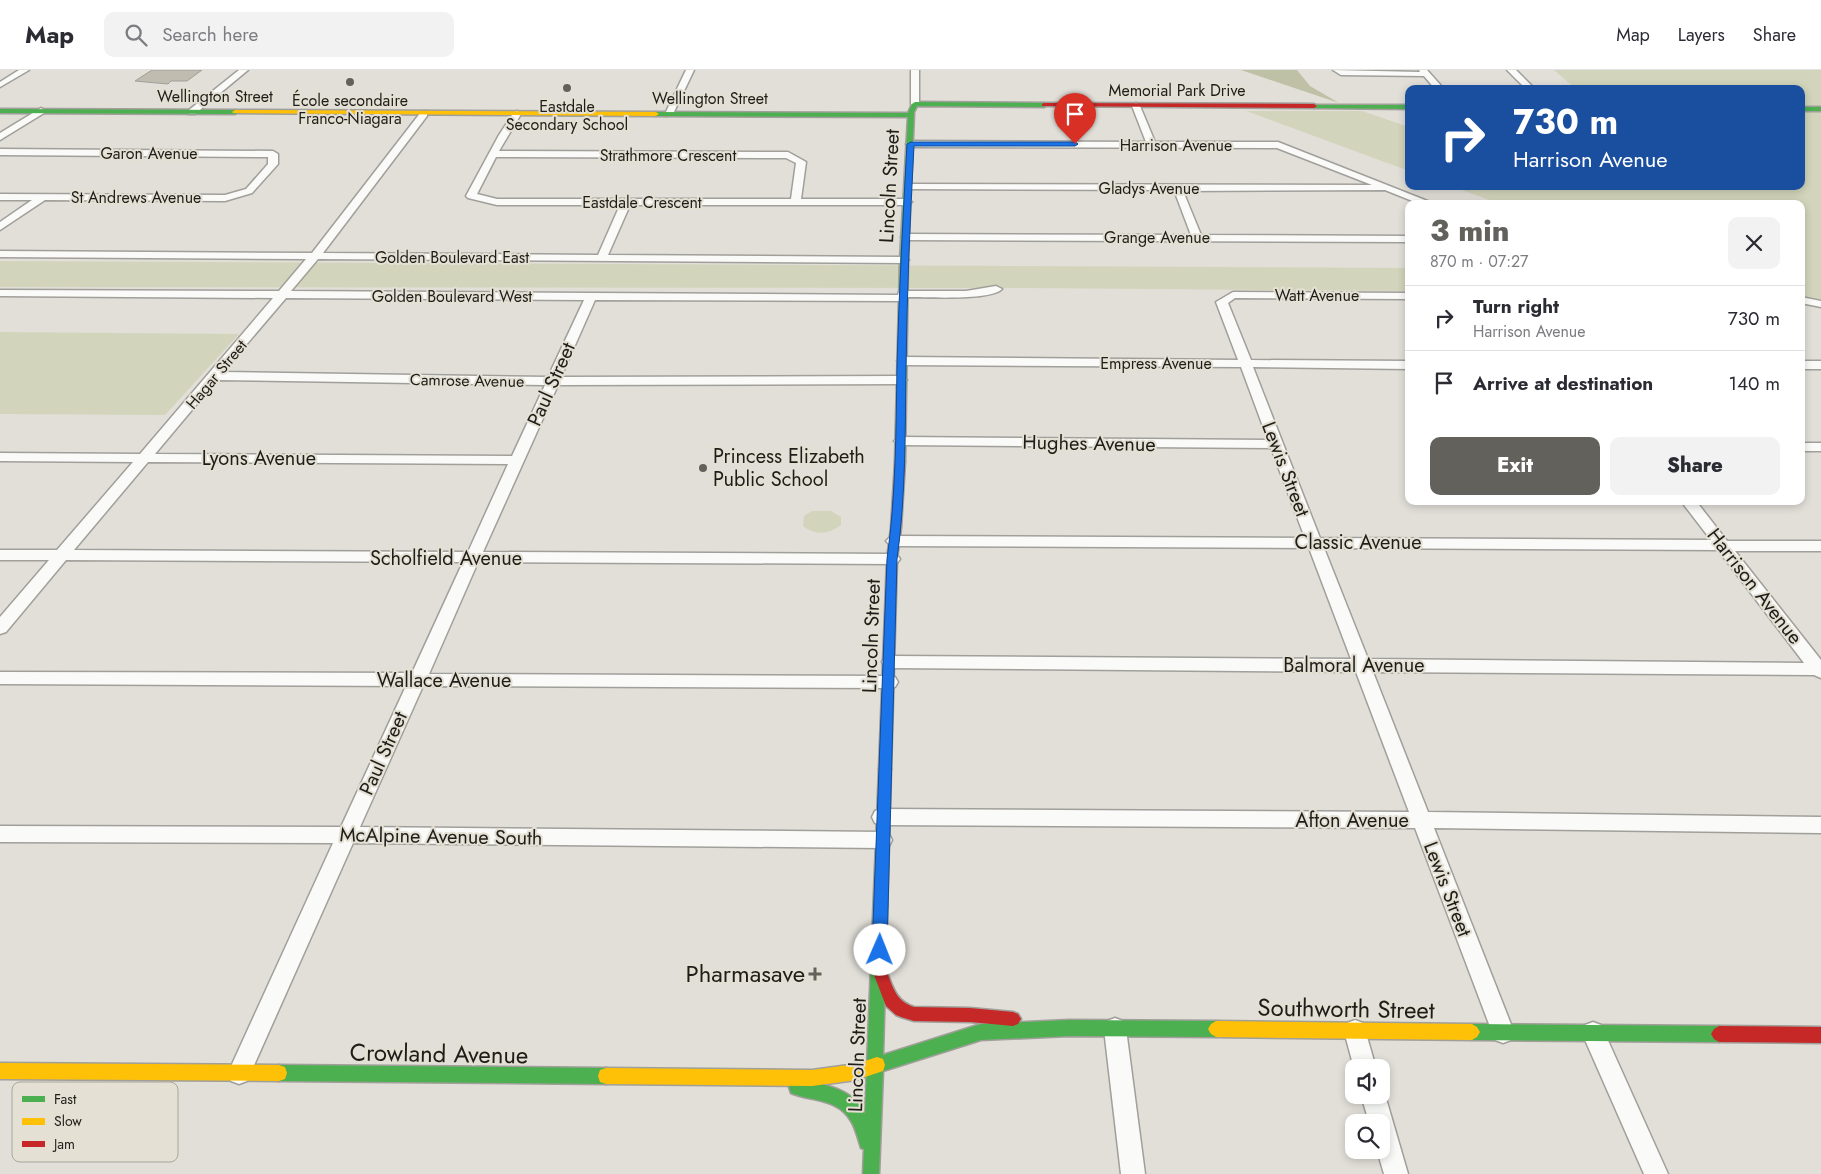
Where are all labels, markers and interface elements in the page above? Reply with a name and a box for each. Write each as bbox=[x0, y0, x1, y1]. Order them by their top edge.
search box bbox=[104, 12, 454, 57]
text: Map bbox=[25, 17, 74, 52]
icon: search bbox=[122, 21, 150, 49]
text: Search here bbox=[162, 21, 258, 48]
text: Map bbox=[1616, 22, 1650, 48]
text: Layers bbox=[1678, 22, 1725, 48]
text: Share bbox=[1753, 22, 1796, 48]
marker: École secondaire Franco-Niagara bbox=[344, 76, 356, 88]
street label: Memorial Park Drive bbox=[1108, 79, 1246, 102]
marker: Eastdale Secondary School bbox=[561, 82, 573, 94]
street label: Wellington Street bbox=[157, 85, 273, 108]
street label: Wellington Street bbox=[652, 87, 768, 110]
place label: École secondaire Franco-Niagara bbox=[292, 89, 408, 130]
pin bbox=[1054, 93, 1096, 144]
place label: Eastdale Secondary School bbox=[506, 95, 628, 136]
text: 730 m bbox=[1513, 97, 1618, 147]
icon: arrive bbox=[1061, 100, 1089, 128]
icon: right bbox=[1430, 105, 1495, 170]
street label: Lincoln Street bbox=[872, 128, 907, 244]
street label: Harrison Avenue bbox=[1120, 134, 1232, 157]
street label: Garon Avenue bbox=[100, 142, 198, 165]
text: Harrison Avenue bbox=[1513, 143, 1668, 175]
street label: Strathmore Crescent bbox=[600, 144, 736, 167]
street label: Gladys Avenue bbox=[1098, 177, 1200, 200]
street label: St Andrews Avenue bbox=[71, 186, 201, 209]
street label: Eastdale Crescent bbox=[582, 191, 702, 214]
text: 3 min bbox=[1430, 209, 1509, 252]
button: close bbox=[1728, 217, 1780, 269]
street label: Grange Avenue bbox=[1104, 226, 1210, 249]
street label: Golden Boulevard East bbox=[375, 246, 529, 269]
text: 870 m · 07:27 bbox=[1430, 250, 1528, 273]
street label: Watt Avenue bbox=[1275, 284, 1359, 307]
street label: Golden Boulevard West bbox=[372, 285, 532, 308]
text: Turn right bbox=[1473, 293, 1559, 320]
icon: right bbox=[1430, 304, 1458, 332]
text: 730 m bbox=[1728, 305, 1780, 332]
text: Harrison Avenue bbox=[1473, 320, 1586, 343]
street label: Hagar Street bbox=[180, 334, 252, 414]
street label: Paul Street bbox=[520, 338, 583, 431]
street label: Empress Avenue bbox=[1100, 352, 1212, 375]
street label: Camrose Avenue bbox=[410, 368, 524, 393]
icon: arrive bbox=[1430, 369, 1458, 397]
text: Arrive at destination bbox=[1473, 370, 1653, 397]
text: 140 m bbox=[1728, 370, 1780, 397]
street label: Lewis Street bbox=[1254, 417, 1317, 521]
street label: Hughes Avenue bbox=[1022, 428, 1156, 459]
button: Exit bbox=[1430, 437, 1600, 495]
button: Share bbox=[1610, 437, 1780, 495]
place label: Princess Elizabeth Public School bbox=[713, 442, 865, 494]
street label: Lyons Avenue bbox=[202, 444, 316, 473]
marker: Princess Elizabeth Public School bbox=[697, 462, 709, 474]
street label: Harrison Avenue bbox=[1700, 522, 1809, 651]
street label: Classic Avenue bbox=[1294, 528, 1422, 557]
street label: Scholfield Avenue bbox=[370, 544, 522, 573]
street label: Lincoln Street bbox=[855, 578, 888, 693]
street label: Balmoral Avenue bbox=[1283, 651, 1425, 680]
street label: Wallace Avenue bbox=[377, 666, 511, 695]
street label: Paul Street bbox=[352, 707, 415, 800]
street label: Afton Avenue bbox=[1295, 806, 1409, 835]
street label: McAlpine Avenue South bbox=[339, 820, 543, 853]
street label: Lewis Street bbox=[1416, 837, 1479, 941]
position arrow bbox=[853, 923, 905, 975]
place label: Pharmasave bbox=[686, 956, 805, 991]
marker: Pharmasave bbox=[809, 968, 821, 980]
street label: Southworth Street bbox=[1257, 989, 1435, 1028]
street label: Lincoln Street bbox=[841, 997, 874, 1112]
street label: Crowland Avenue bbox=[349, 1034, 529, 1073]
map controls bbox=[1345, 1059, 1390, 1159]
button: sound bbox=[1345, 1059, 1390, 1104]
legend bbox=[12, 1082, 178, 1162]
text: Fast bbox=[54, 1089, 77, 1109]
text: Slow bbox=[54, 1111, 82, 1131]
button: search bbox=[1345, 1114, 1390, 1159]
text: Jam bbox=[52, 1134, 75, 1154]

